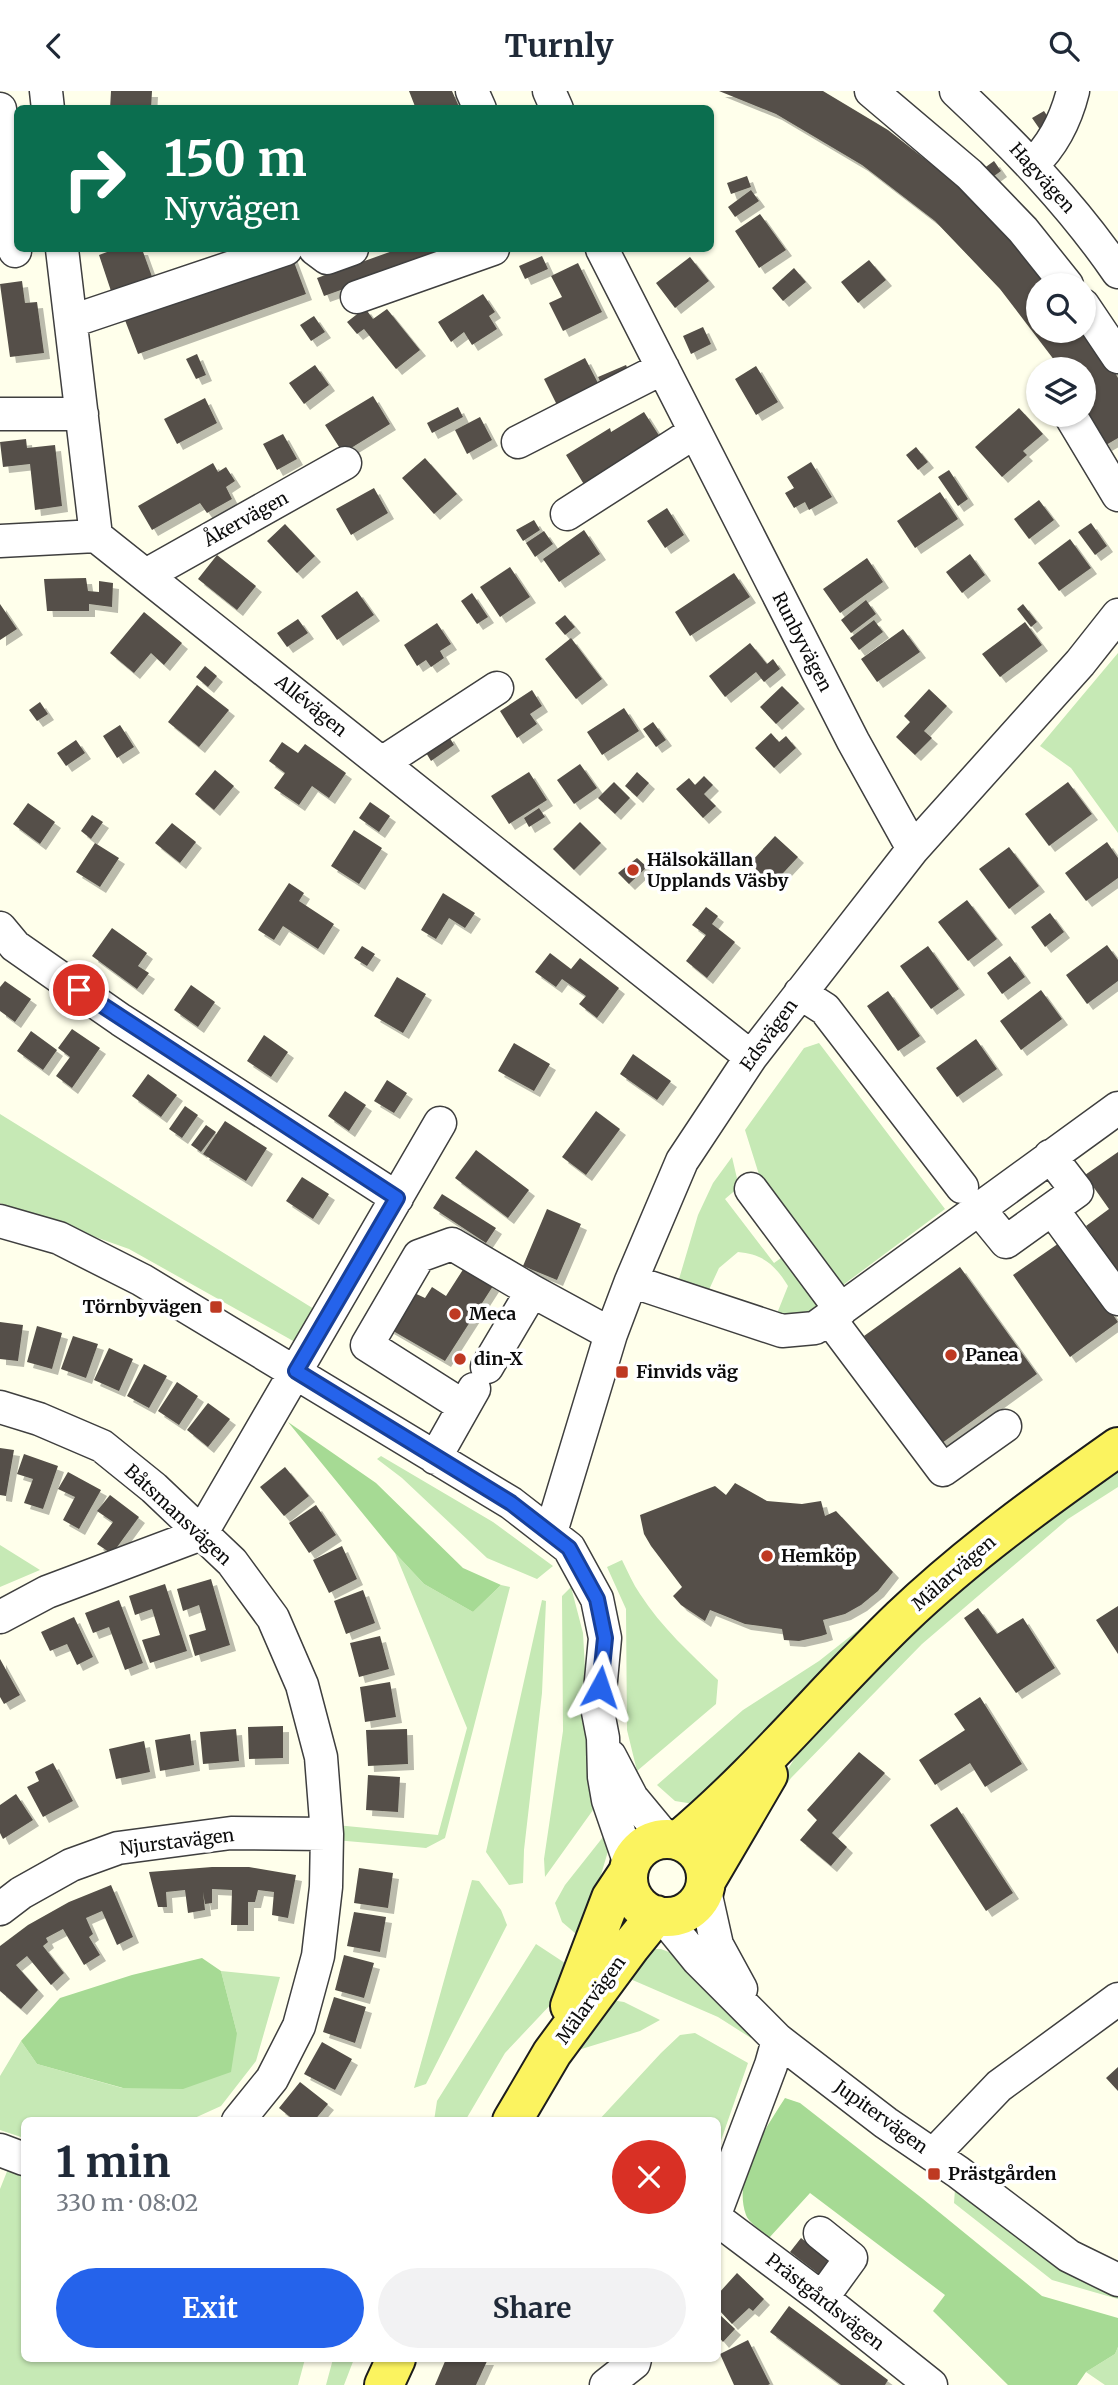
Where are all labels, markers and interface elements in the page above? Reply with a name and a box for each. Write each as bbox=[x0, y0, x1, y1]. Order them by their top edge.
text: Turnly bbox=[505, 26, 613, 66]
icon: back bbox=[35, 27, 73, 65]
icon: search bbox=[1045, 27, 1083, 65]
text: 150 m bbox=[164, 128, 307, 189]
icon: right bbox=[49, 133, 140, 224]
street label: Hagvägen bbox=[1005, 138, 1080, 218]
text: Nyvägen bbox=[164, 189, 300, 229]
map controls bbox=[1026, 273, 1096, 427]
button: search bbox=[1026, 273, 1096, 343]
button: layers bbox=[1026, 357, 1096, 427]
street label: Åkervägen bbox=[198, 486, 292, 552]
street label: Runbyvägen bbox=[767, 588, 837, 696]
street label: Allévägen bbox=[270, 669, 352, 741]
place label: Hälsokällan Upplands Väsby bbox=[647, 848, 789, 892]
marker: Hälsokällan Upplands Väsby bbox=[625, 862, 641, 878]
pin bbox=[49, 960, 109, 1020]
icon: arrive bbox=[60, 971, 98, 1009]
street label: Edsvägen bbox=[735, 994, 802, 1075]
place label: Törnbyvägen bbox=[83, 1295, 202, 1318]
marker: Törnbyvägen bbox=[208, 1299, 224, 1315]
place label: Meca bbox=[469, 1302, 516, 1325]
marker: Meca bbox=[447, 1306, 463, 1322]
place label: Panea bbox=[965, 1343, 1019, 1366]
place label: din-X bbox=[474, 1347, 523, 1370]
marker: Panea bbox=[943, 1347, 959, 1363]
marker: din-X bbox=[452, 1351, 468, 1367]
place label: Finvids väg bbox=[636, 1360, 738, 1383]
marker: Finvids väg bbox=[614, 1364, 630, 1380]
street label: Båtsmansvägen bbox=[120, 1459, 237, 1570]
street label: Mälarvägen bbox=[907, 1530, 1000, 1615]
place label: Hemköp bbox=[781, 1544, 857, 1567]
marker: Hemköp bbox=[759, 1548, 775, 1564]
position arrow bbox=[563, 1650, 637, 1724]
street label: Njurstavägen bbox=[118, 1823, 236, 1860]
street label: Mälarvägen bbox=[551, 1951, 630, 2048]
street label: Jupitervägen bbox=[829, 2074, 933, 2158]
text: 1 min bbox=[56, 2136, 170, 2188]
button: close bbox=[612, 2140, 686, 2214]
place label: Prästgården bbox=[948, 2162, 1057, 2185]
marker: Prästgården bbox=[926, 2166, 942, 2182]
text: 330 m · 08:02 bbox=[56, 2188, 199, 2217]
street label: Prästgårdsvägen bbox=[761, 2248, 889, 2355]
button: Exit bbox=[56, 2268, 364, 2348]
button: Share bbox=[378, 2268, 686, 2348]

